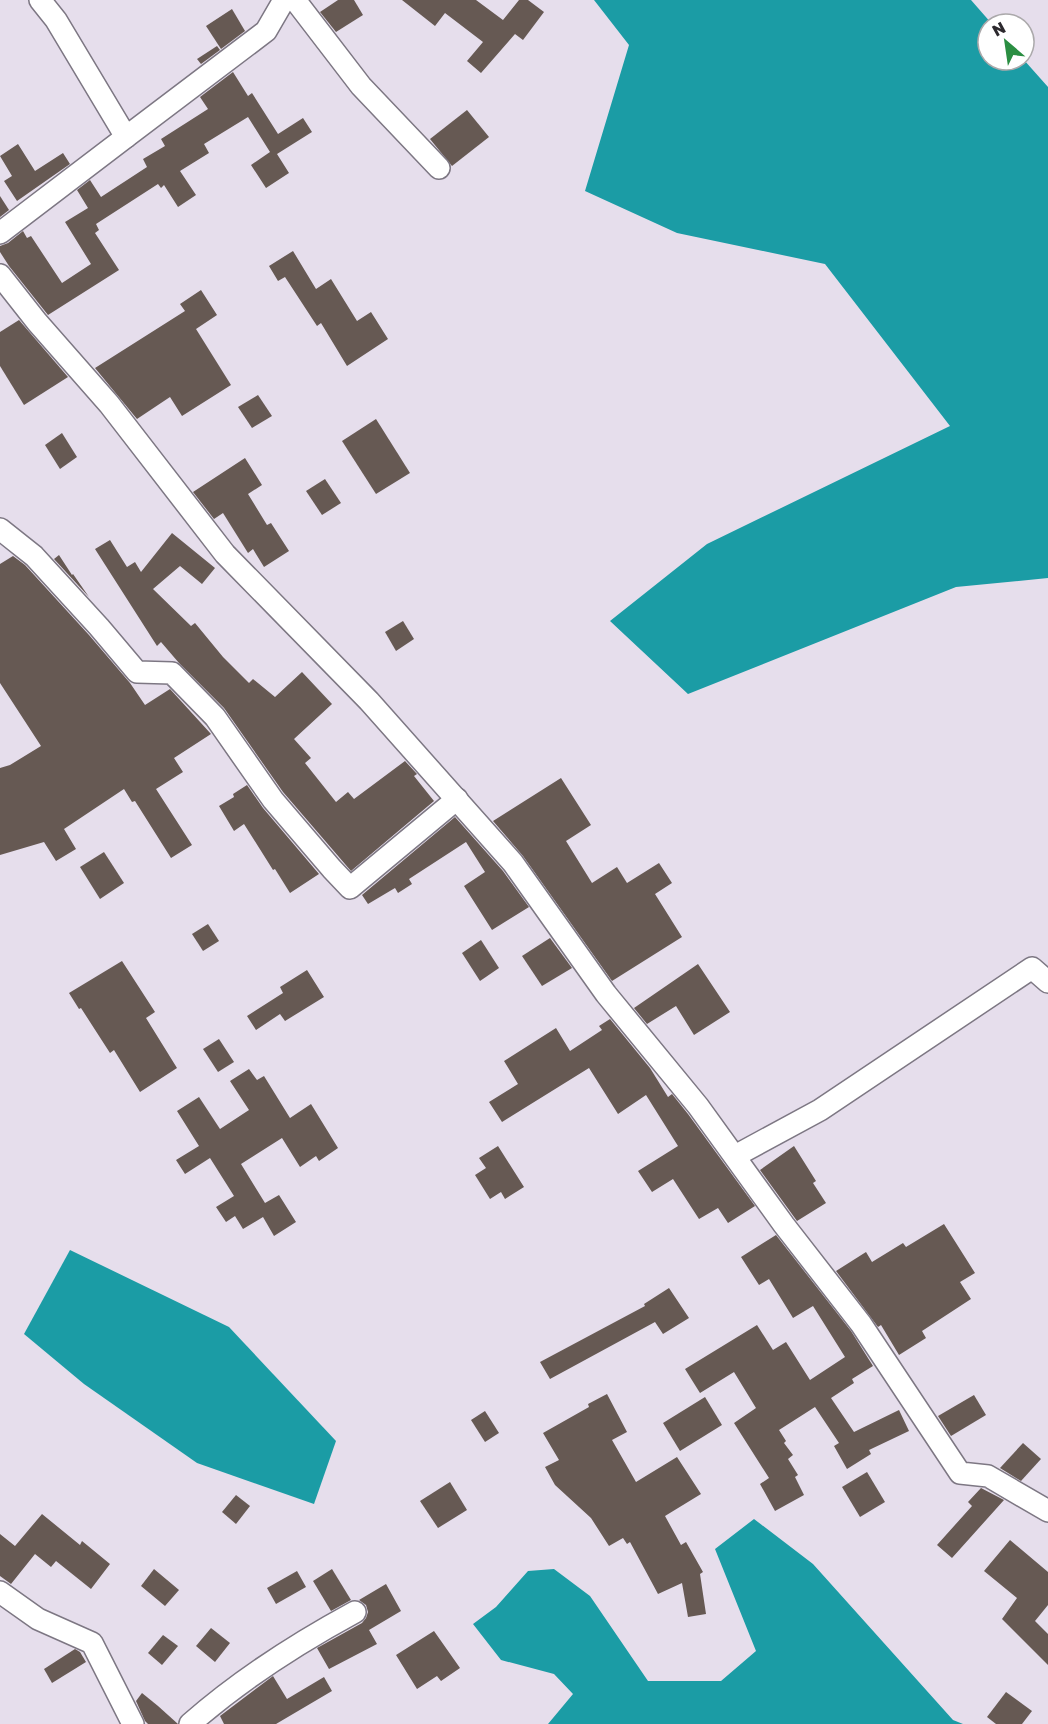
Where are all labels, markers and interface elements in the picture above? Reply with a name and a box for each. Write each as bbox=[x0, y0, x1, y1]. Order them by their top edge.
north arrow bbox=[976, 12, 1036, 72]
text: N bbox=[989, 17, 1009, 41]

